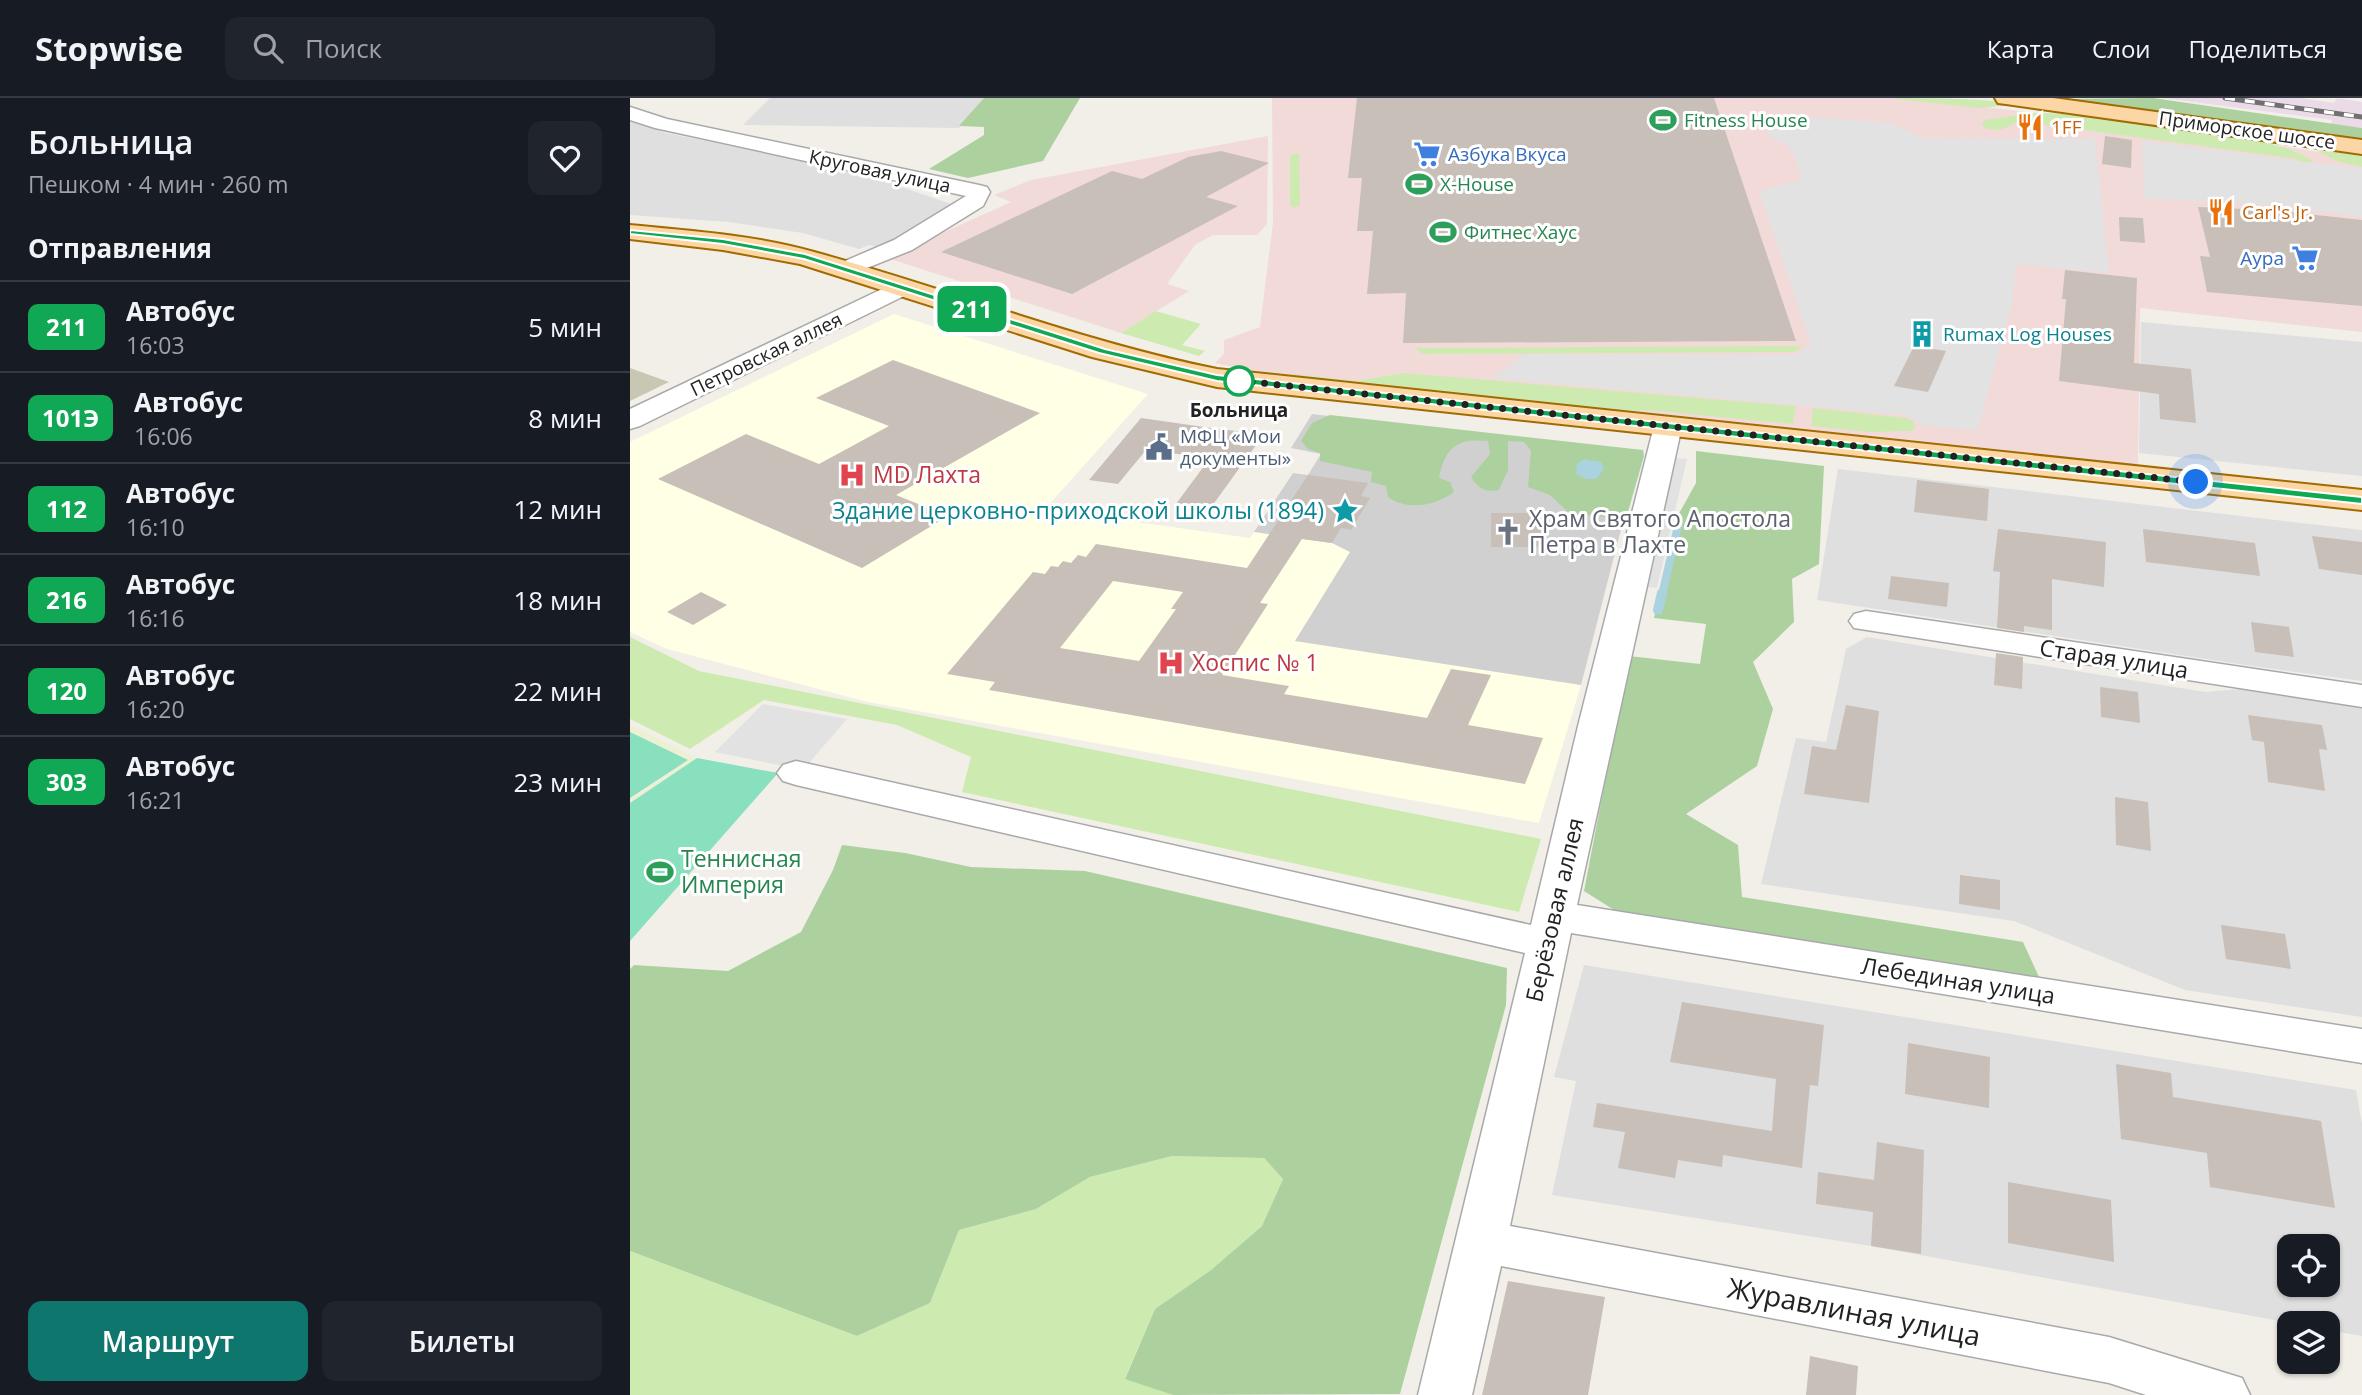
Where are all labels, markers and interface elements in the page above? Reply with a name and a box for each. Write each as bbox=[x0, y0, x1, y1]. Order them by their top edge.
search box bbox=[225, 17, 715, 80]
text: Stopwise bbox=[35, 26, 183, 71]
icon: search bbox=[249, 29, 287, 67]
text: Поиск bbox=[305, 30, 382, 66]
text: Карта bbox=[1987, 32, 2054, 65]
text: Слои bbox=[2092, 32, 2151, 65]
text: Поделиться bbox=[2189, 32, 2327, 65]
sports icon: Fitness House bbox=[1648, 105, 1678, 135]
street label: Приморское шоссе bbox=[2157, 105, 2337, 155]
place label: Fitness House bbox=[1684, 107, 1808, 133]
restaurant icon: 1FF bbox=[2015, 112, 2045, 142]
place label: 1FF bbox=[2051, 114, 2082, 140]
text: Больница bbox=[28, 119, 193, 164]
button: heart bbox=[528, 121, 602, 195]
supermarket icon: Азбука Вкуса bbox=[1412, 139, 1442, 169]
place label: Азбука Вкуса bbox=[1448, 141, 1567, 167]
street label: Круговая улица bbox=[807, 143, 953, 199]
text: Пешком · 4 мин · 260 m bbox=[28, 168, 289, 200]
sports icon: X-House bbox=[1404, 169, 1434, 199]
place label: X-House bbox=[1440, 171, 1514, 197]
restaurant icon: Carl's Jr. bbox=[2206, 197, 2236, 227]
place label: Carl's Jr. bbox=[2242, 199, 2313, 225]
sports icon: Фитнес Хаус bbox=[1428, 217, 1458, 247]
place label: Фитнес Хаус bbox=[1464, 219, 1577, 245]
text: Отправления bbox=[28, 230, 212, 266]
supermarket icon: Аура bbox=[2290, 243, 2320, 273]
place label: Аура bbox=[2240, 245, 2284, 271]
line badge: 211 bbox=[932, 286, 1012, 332]
text: 211 bbox=[951, 292, 993, 325]
text: Автобус bbox=[126, 293, 235, 329]
street label: Петровская аллея bbox=[686, 306, 846, 402]
text: 5 мин bbox=[528, 309, 602, 345]
text: 211 bbox=[46, 310, 87, 343]
building icon: Rumax Log Houses bbox=[1907, 319, 1937, 349]
place label: Rumax Log Houses bbox=[1943, 321, 2112, 347]
text: 16:03 bbox=[126, 329, 185, 361]
marker: Больница bbox=[1224, 366, 1254, 396]
text: Автобус bbox=[134, 384, 243, 420]
place label: Больница bbox=[1190, 397, 1288, 423]
text: 8 мин bbox=[528, 400, 602, 436]
text: 101Э bbox=[42, 401, 99, 434]
text: 16:06 bbox=[134, 420, 193, 452]
place label: МФЦ «Мои документы» bbox=[1180, 423, 1291, 471]
public building icon: МФЦ «Мои документы» bbox=[1144, 432, 1174, 462]
place label: MD Лахта bbox=[873, 458, 981, 490]
hospital icon: MD Лахта bbox=[837, 460, 867, 490]
your location bbox=[2178, 464, 2213, 499]
text: Автобус bbox=[126, 475, 235, 511]
text: 12 мин bbox=[513, 491, 602, 527]
text: 112 bbox=[46, 492, 87, 525]
place label: Здание церковно-приходской школы (1894) bbox=[832, 494, 1324, 526]
place icon: Здание церковно-приходской школы (1894) bbox=[1330, 496, 1360, 526]
place label: Храм Святого Апостола Петра в Лахте bbox=[1529, 502, 1791, 560]
text: 16:10 bbox=[126, 511, 185, 543]
church icon: Храм Святого Апостола Петра в Лахте bbox=[1493, 517, 1523, 547]
text: Автобус bbox=[126, 566, 235, 602]
text: 18 мин bbox=[513, 582, 602, 618]
text: 216 bbox=[46, 583, 87, 616]
text: 16:16 bbox=[126, 602, 185, 634]
street label: Старая улица bbox=[2038, 630, 2191, 686]
place label: Хоспис № 1 bbox=[1192, 646, 1319, 678]
hospital icon: Хоспис № 1 bbox=[1156, 648, 1186, 678]
text: Автобус bbox=[126, 657, 235, 693]
text: 22 мин bbox=[513, 673, 602, 709]
text: 120 bbox=[46, 674, 87, 707]
text: 16:20 bbox=[126, 693, 185, 725]
text: Автобус bbox=[126, 748, 235, 784]
text: 23 мин bbox=[513, 764, 602, 800]
text: 303 bbox=[46, 765, 87, 798]
text: 16:21 bbox=[126, 784, 185, 816]
street label: Берёзовая аллея bbox=[1517, 814, 1591, 1005]
place label: Теннисная Империя bbox=[681, 842, 801, 900]
sports icon: Теннисная Империя bbox=[645, 857, 675, 887]
street label: Лебединая улица bbox=[1859, 949, 2057, 1011]
map controls bbox=[2277, 1234, 2340, 1374]
button: locate bbox=[2277, 1234, 2340, 1297]
street label: Журавлиная улица bbox=[1724, 1268, 1984, 1354]
button: Маршрут bbox=[28, 1301, 308, 1381]
button: Билеты bbox=[322, 1301, 602, 1381]
button: layers bbox=[2277, 1311, 2340, 1374]

